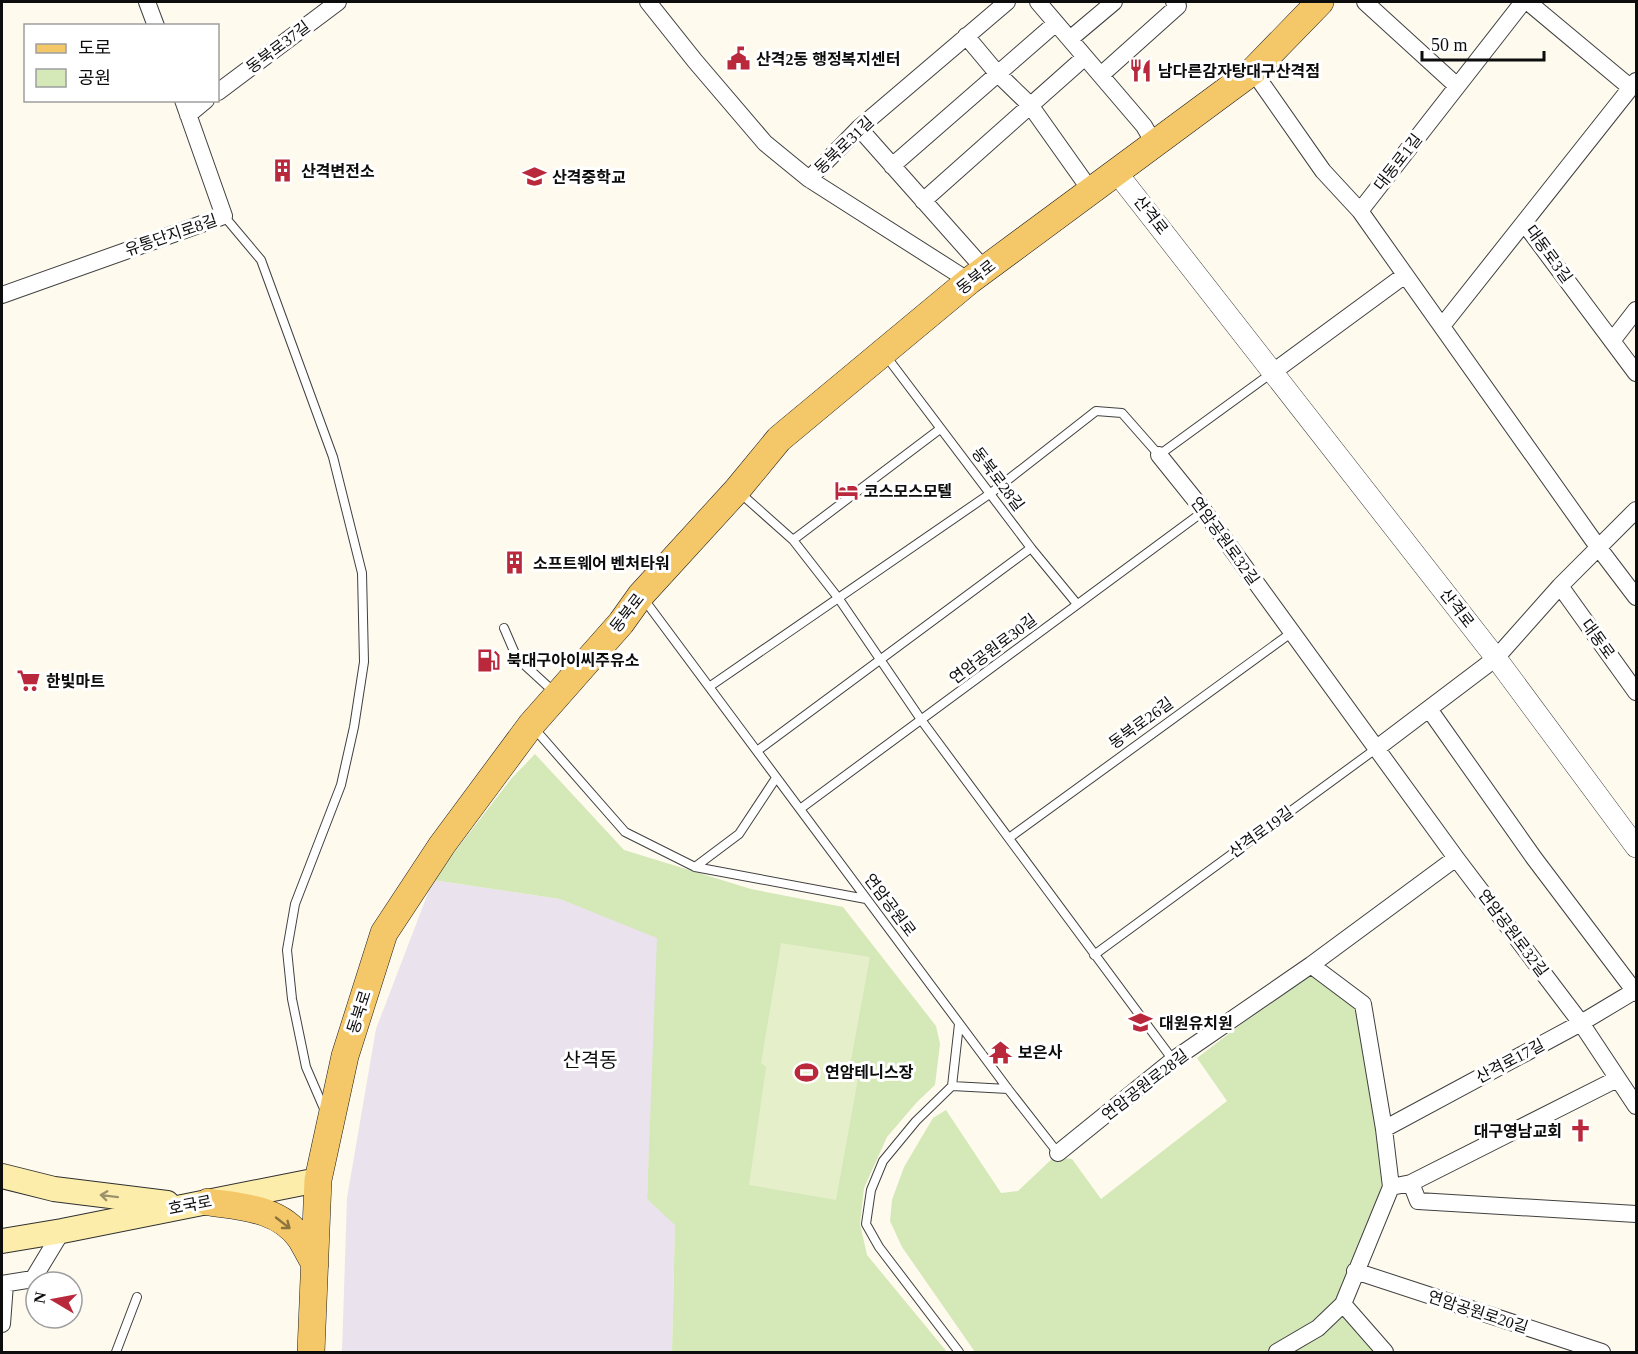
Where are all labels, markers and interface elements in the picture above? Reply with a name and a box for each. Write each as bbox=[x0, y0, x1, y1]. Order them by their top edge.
street label: 동북로37길 bbox=[243, 18, 313, 76]
legend bbox=[24, 24, 219, 102]
scale bar bbox=[1422, 24, 1544, 62]
text: 50 m bbox=[1431, 35, 1468, 55]
text: 도로 bbox=[78, 38, 111, 58]
public building icon: 산격2동 행정복지센터 bbox=[725, 46, 751, 72]
place label: 산격2동 행정복지센터 bbox=[756, 51, 900, 68]
restaurant icon: 남다른감자탕대구산격점 bbox=[1127, 58, 1153, 84]
place label: 남다른감자탕대구산격점 bbox=[1158, 63, 1320, 80]
text: 공원 bbox=[78, 68, 111, 88]
street label: 동북로31길 bbox=[811, 113, 877, 177]
street label: 대동로1길 bbox=[1371, 130, 1425, 194]
building icon: 산격변전소 bbox=[270, 158, 296, 184]
place label: 산격변전소 bbox=[301, 163, 375, 180]
school or university icon: 산격중학교 bbox=[521, 164, 547, 190]
place label: 산격중학교 bbox=[552, 168, 626, 186]
street label: 산격로 bbox=[1131, 192, 1171, 238]
street label: 유통단지로8길 bbox=[123, 211, 219, 259]
street label: 대동로3길 bbox=[1522, 222, 1576, 286]
street label: 동북로 bbox=[953, 257, 999, 297]
street label: 동북로28길 bbox=[969, 444, 1027, 514]
hotel icon: 코스모스모텔 bbox=[833, 478, 859, 504]
place label: 코스모스모텔 bbox=[864, 483, 952, 500]
street label: 연암공원로32길 bbox=[1187, 494, 1263, 588]
building icon: 소프트웨어 벤처타워 bbox=[502, 550, 528, 576]
place label: 소프트웨어 벤처타워 bbox=[533, 555, 669, 572]
street label: 산격로 bbox=[1437, 585, 1477, 631]
street label: 동북로 bbox=[607, 590, 647, 636]
street label: 연암공원로30길 bbox=[946, 611, 1040, 687]
street label: 대동로 bbox=[1578, 616, 1618, 662]
fuel station icon: 북대구아이씨주유소 bbox=[476, 647, 502, 673]
place label: 북대구아이씨주유소 bbox=[507, 652, 640, 669]
supermarket icon: 한빛마트 bbox=[15, 668, 41, 694]
place label: 한빛마트 bbox=[46, 672, 105, 690]
street label: 동북로26길 bbox=[1106, 694, 1176, 752]
street label: 산격로19길 bbox=[1226, 803, 1296, 861]
street label: 연암공원로 bbox=[861, 870, 919, 940]
street label: 연암공원로32길 bbox=[1475, 886, 1551, 980]
street label: 동북로 bbox=[344, 988, 374, 1036]
school or university icon: 대원유치원 bbox=[1128, 1010, 1154, 1036]
place label: 대원유치원 bbox=[1159, 1015, 1233, 1032]
street label: 산격로17길 bbox=[1473, 1036, 1547, 1086]
temple icon: 보은사 bbox=[987, 1039, 1013, 1065]
place label: 보은사 bbox=[1018, 1044, 1062, 1061]
street label: 연암공원로28길 bbox=[1099, 1046, 1191, 1124]
district label: 산격동 bbox=[562, 1049, 618, 1071]
sports icon: 연암테니스장 bbox=[794, 1059, 820, 1085]
place label: 연암테니스장 bbox=[825, 1064, 914, 1081]
church icon: 대구영남교회 bbox=[1567, 1118, 1593, 1144]
place label: 대구영남교회 bbox=[1474, 1123, 1562, 1140]
one-way arrow bbox=[99, 1190, 119, 1201]
street label: 호국로 bbox=[167, 1192, 214, 1218]
one-way arrow bbox=[275, 1216, 291, 1229]
north arrow bbox=[24, 1270, 84, 1330]
street label: 연암공원로20길 bbox=[1426, 1288, 1530, 1336]
text: N bbox=[30, 1290, 49, 1305]

